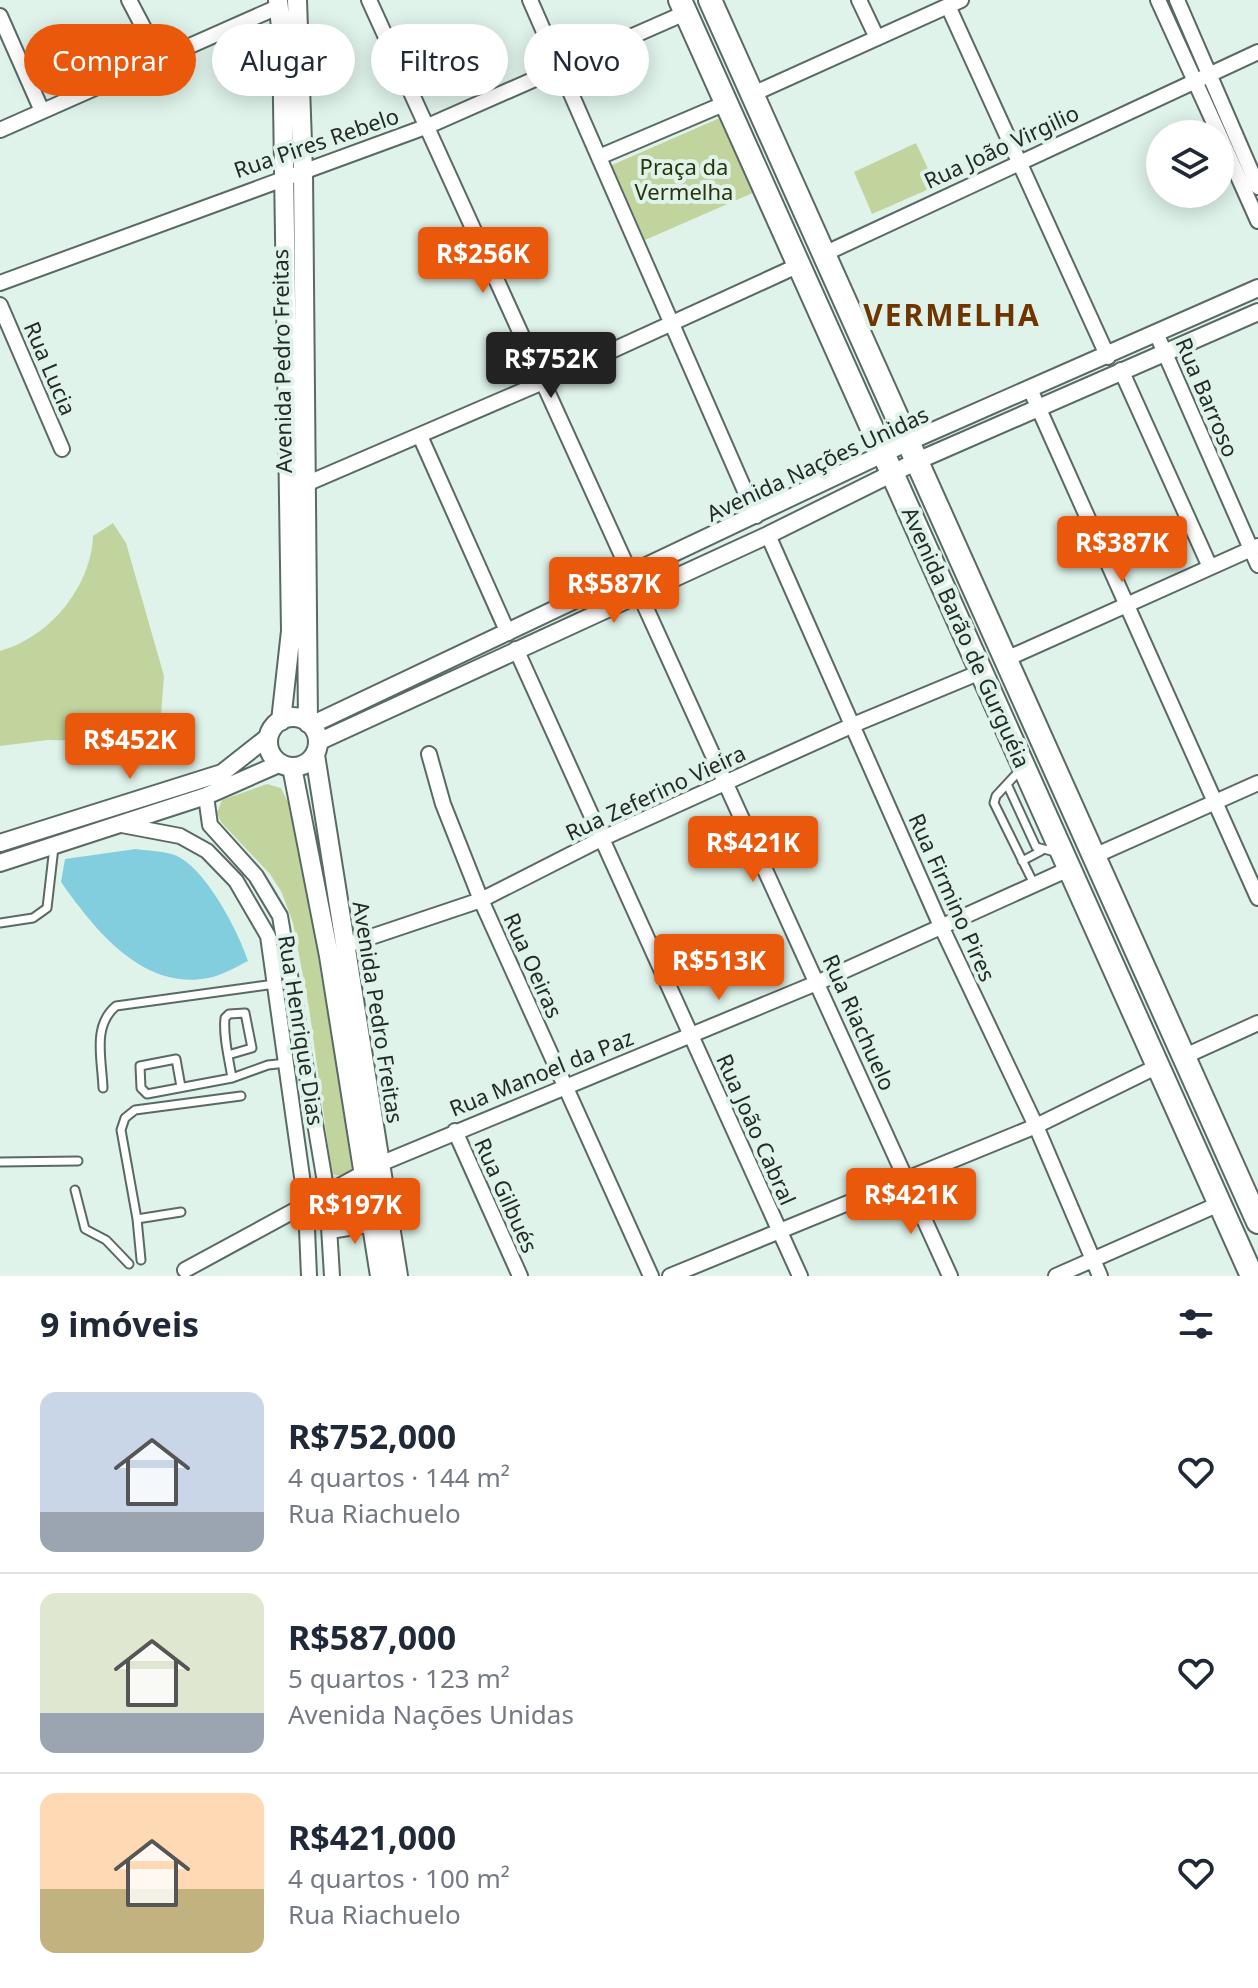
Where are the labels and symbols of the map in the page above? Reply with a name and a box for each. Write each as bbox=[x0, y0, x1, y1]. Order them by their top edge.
street label: Rua João Virgilio bbox=[919, 97, 1083, 195]
street label: Rua Pires Rebelo bbox=[229, 100, 403, 184]
park label: Praça da Vermelha bbox=[635, 151, 733, 206]
pin: R$256K bbox=[418, 227, 548, 295]
street label: Avenida Pedro Freitas bbox=[264, 249, 298, 473]
district label: VERMELHA bbox=[863, 294, 1041, 335]
street label: Rua Lucia bbox=[18, 317, 84, 419]
pin: R$752K bbox=[486, 332, 616, 400]
street label: Rua Barroso bbox=[1169, 333, 1247, 461]
street label: Avenida Nações Unidas bbox=[701, 398, 933, 528]
street label: Avenida Barão de Gurguéia bbox=[896, 502, 1038, 772]
pin: R$387K bbox=[1057, 516, 1187, 584]
pin: R$587K bbox=[549, 557, 679, 625]
pin: R$452K bbox=[65, 713, 195, 781]
street label: Rua Zeferino Vieira bbox=[560, 737, 750, 847]
street label: Rua Firmino Pires bbox=[902, 808, 1004, 986]
pin: R$421K bbox=[688, 816, 818, 884]
street label: Avenida Pedro Freitas bbox=[347, 899, 411, 1125]
street label: Rua Oeiras bbox=[497, 908, 571, 1022]
street label: Rua Henrique Dias bbox=[272, 933, 332, 1127]
pin: R$513K bbox=[654, 934, 784, 1002]
street label: Rua Riachuelo bbox=[817, 949, 903, 1095]
street label: Rua Manoel da Paz bbox=[445, 1021, 637, 1123]
street label: Rua João Cabral bbox=[710, 1049, 804, 1209]
street label: Rua Gilbués bbox=[468, 1133, 546, 1257]
pin: R$421K bbox=[846, 1168, 976, 1236]
pin: R$197K bbox=[290, 1178, 420, 1246]

